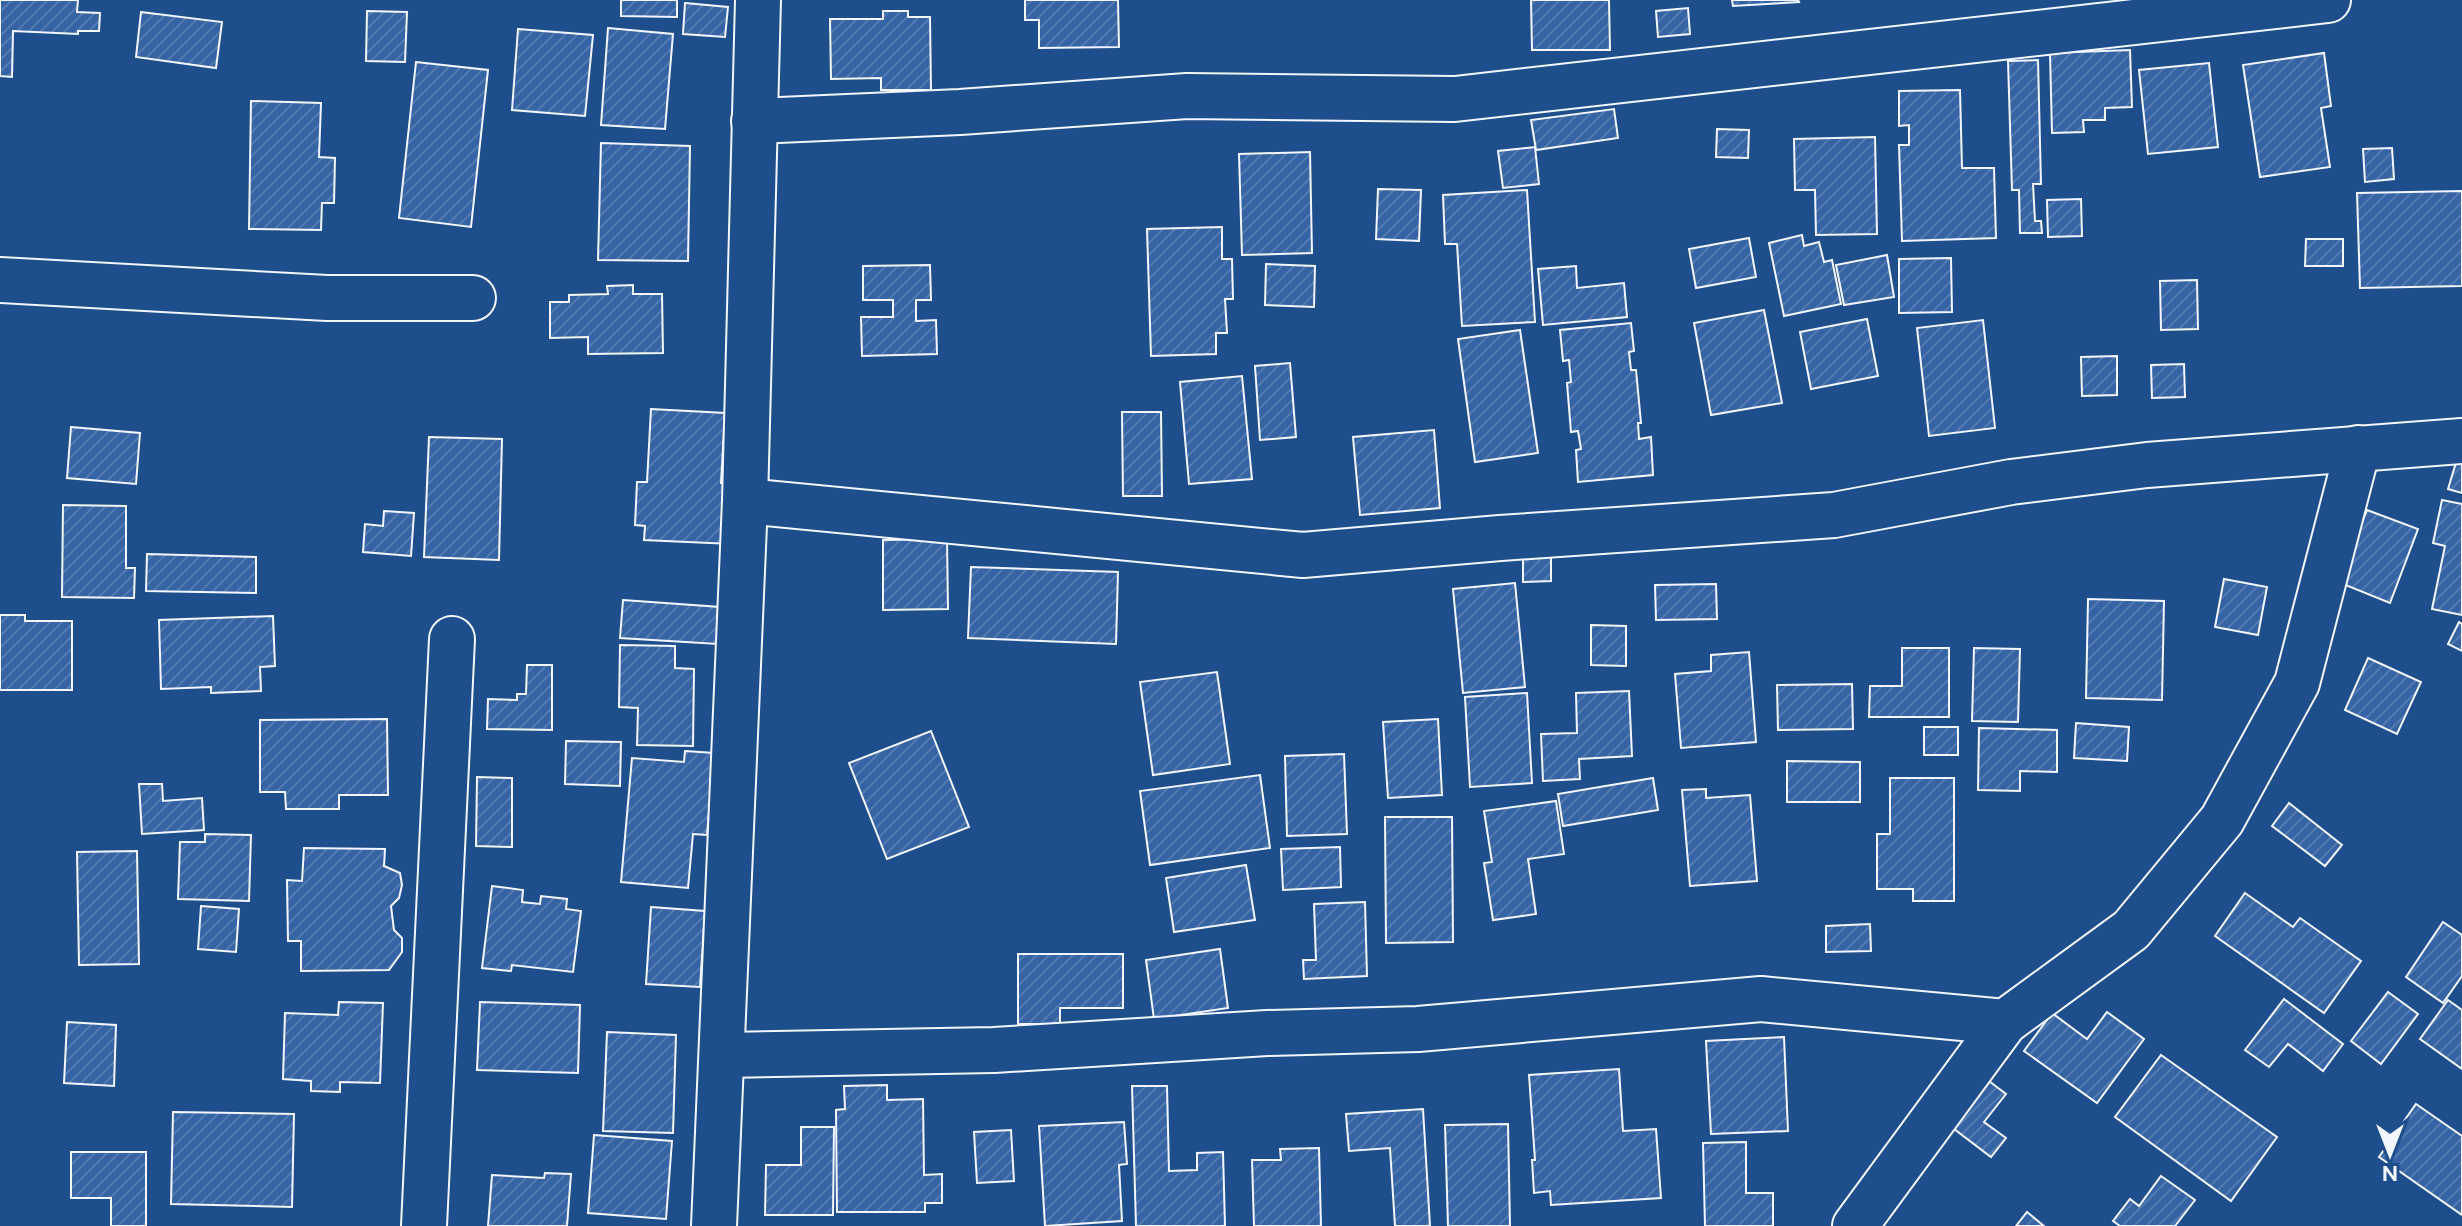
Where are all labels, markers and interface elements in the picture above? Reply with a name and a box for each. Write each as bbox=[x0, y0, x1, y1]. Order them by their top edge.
north arrow bbox=[2350, 1114, 2430, 1194]
text: N bbox=[2382, 1159, 2398, 1188]

